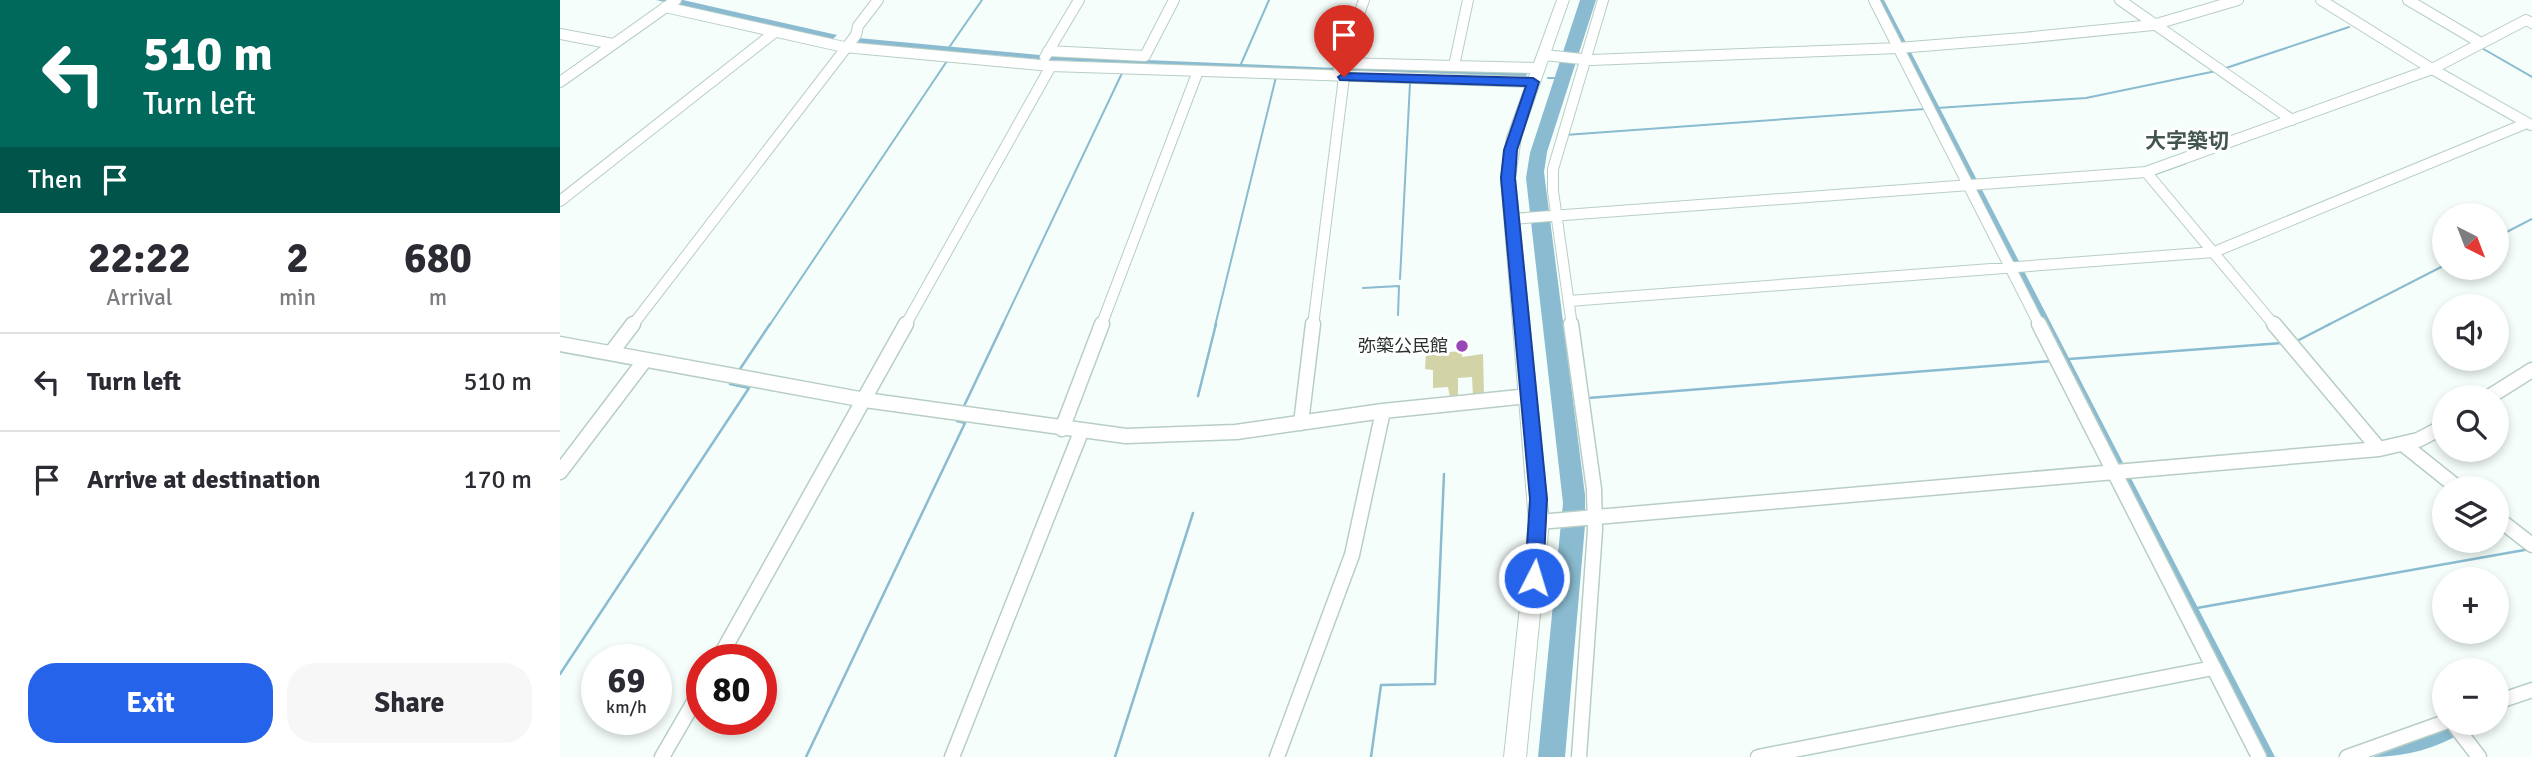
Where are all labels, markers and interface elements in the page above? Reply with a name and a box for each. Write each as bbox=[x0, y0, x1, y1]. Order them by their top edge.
pin bbox=[1314, 5, 1374, 77]
icon: arrive bbox=[1325, 16, 1363, 54]
text: 510 m bbox=[143, 24, 273, 84]
icon: left bbox=[28, 28, 119, 119]
text: Turn left bbox=[143, 84, 256, 123]
district label: 大字築切 bbox=[2145, 128, 2229, 154]
icon: arrive bbox=[96, 161, 134, 199]
text: Then bbox=[28, 164, 82, 196]
north arrow bbox=[2432, 203, 2510, 280]
map controls bbox=[2432, 203, 2509, 735]
text: 22:22 bbox=[88, 233, 191, 284]
text: 2 bbox=[286, 233, 309, 284]
text: 680 bbox=[404, 233, 472, 284]
text: Arrival bbox=[106, 283, 173, 312]
text: min bbox=[279, 283, 316, 312]
text: m bbox=[429, 283, 447, 312]
button: sound bbox=[2432, 294, 2509, 371]
place label: 弥築公民館 bbox=[1358, 335, 1448, 357]
marker: 弥築公民館 bbox=[1454, 338, 1470, 354]
icon: left bbox=[28, 363, 66, 401]
text: Turn left bbox=[87, 366, 181, 398]
text: 510 m bbox=[463, 366, 532, 398]
button: search bbox=[2432, 385, 2509, 462]
icon: arrive bbox=[28, 461, 66, 499]
text: Arrive at destination bbox=[87, 464, 320, 496]
text: 170 m bbox=[463, 464, 532, 496]
button: layers bbox=[2432, 476, 2509, 553]
position arrow bbox=[1497, 541, 1571, 615]
button: + bbox=[2432, 567, 2509, 644]
speed limit sign: 80 bbox=[686, 644, 777, 735]
button: − bbox=[2432, 658, 2509, 735]
text: 69 bbox=[608, 659, 645, 702]
button: Exit bbox=[28, 663, 273, 743]
button: Share bbox=[287, 663, 532, 743]
text: km/h bbox=[606, 696, 647, 718]

